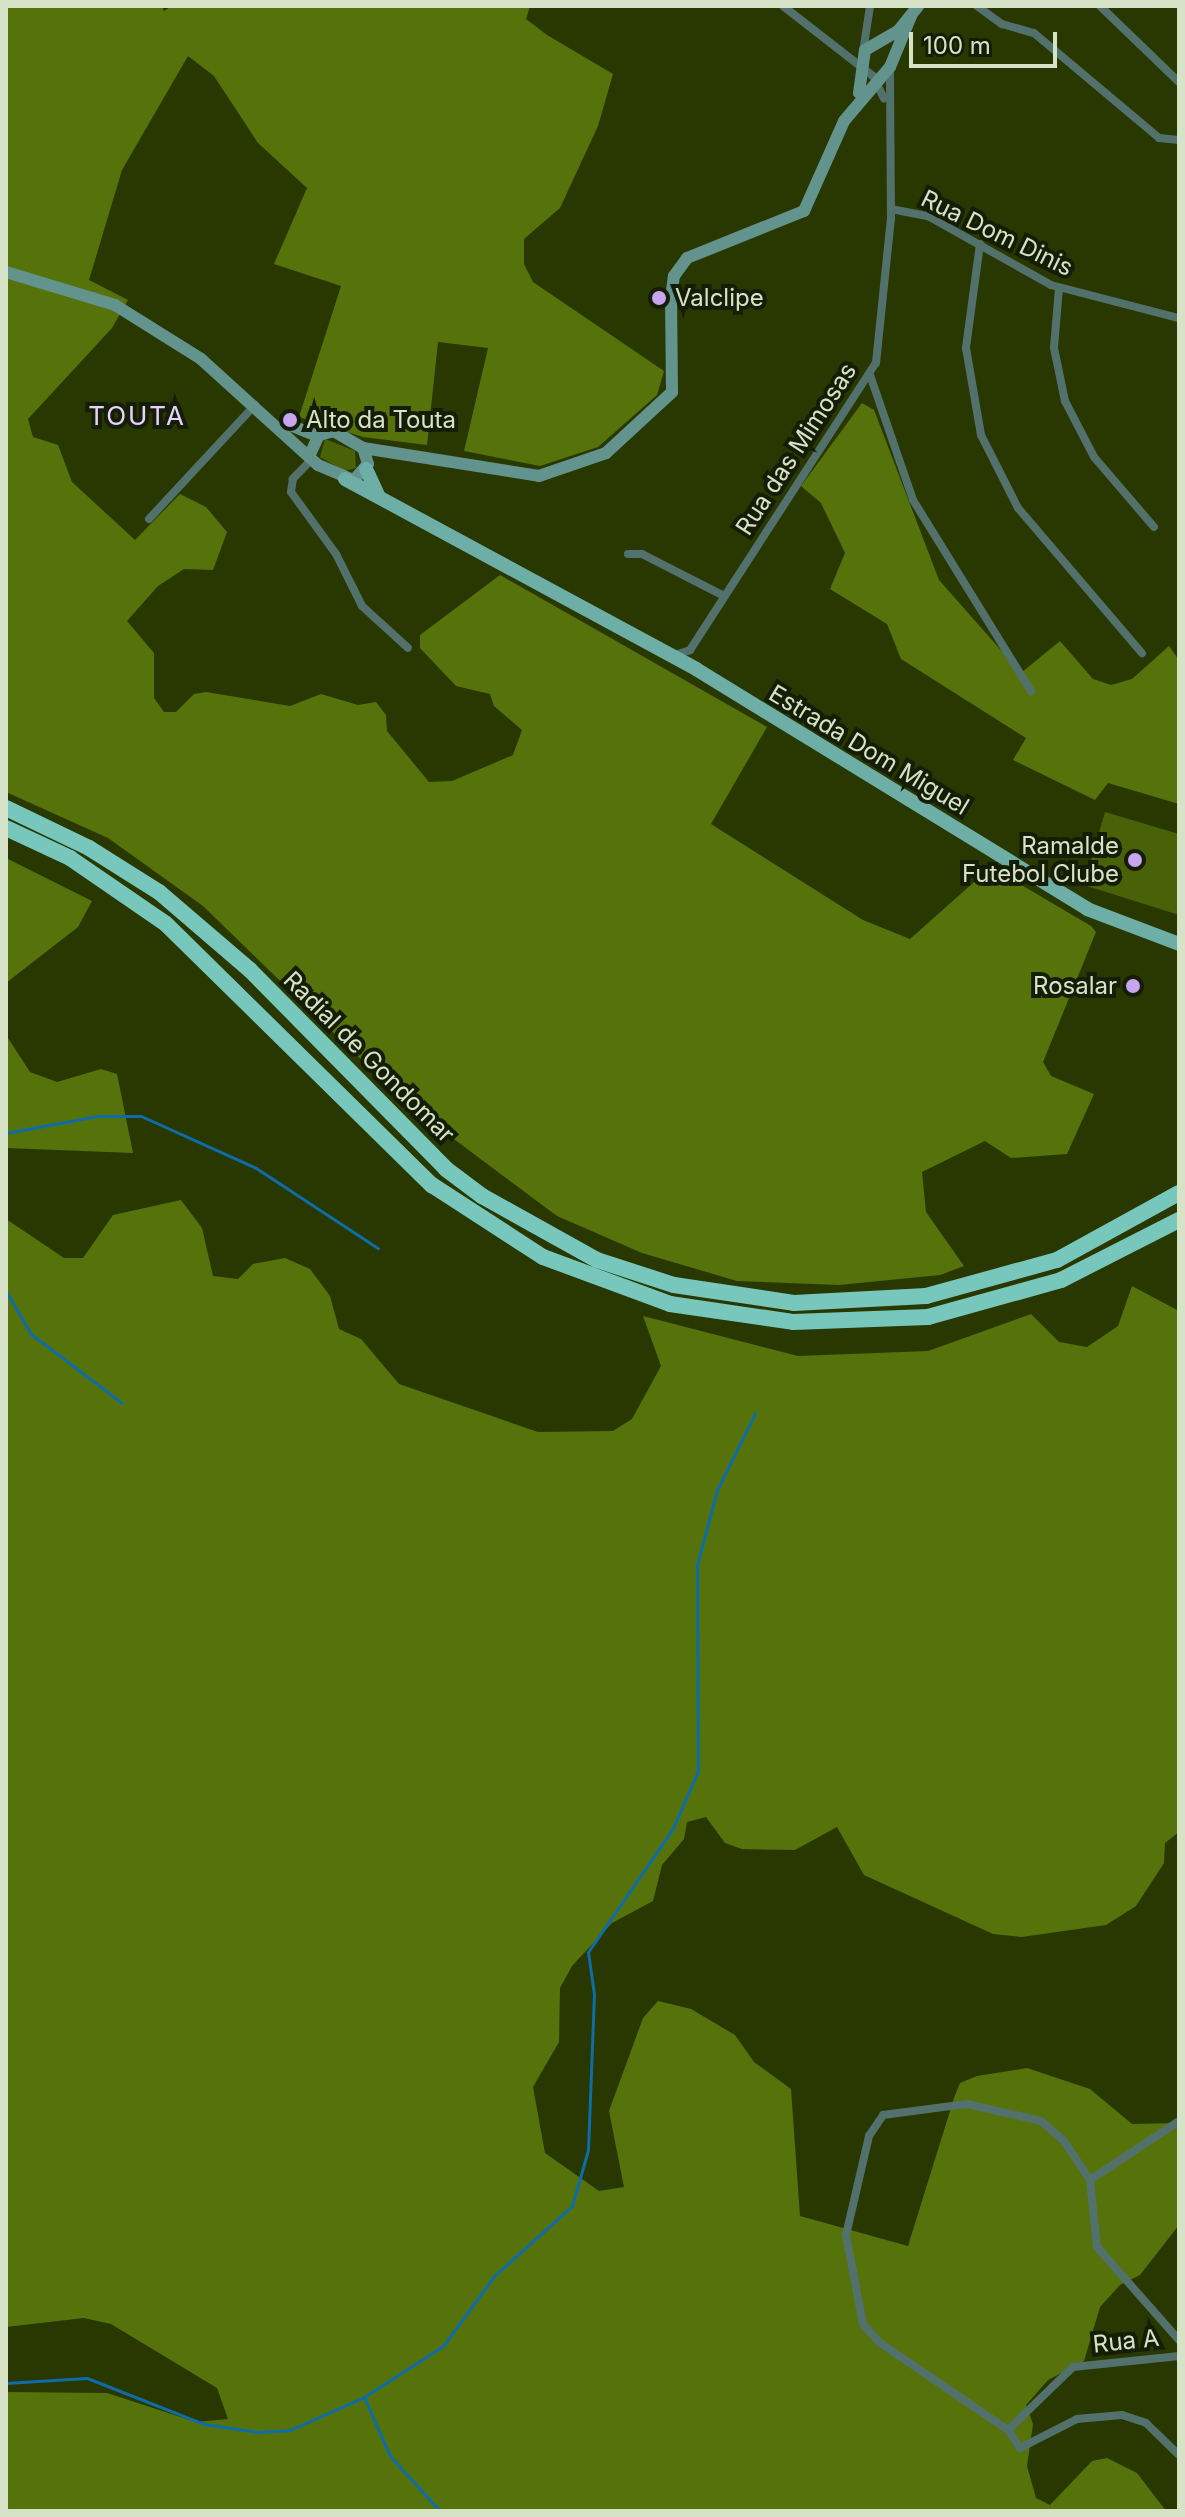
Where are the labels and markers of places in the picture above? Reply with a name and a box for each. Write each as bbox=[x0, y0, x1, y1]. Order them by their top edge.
place label: Valclipe bbox=[675, 284, 764, 312]
marker: Valclipe bbox=[650, 289, 668, 307]
place label: Alto da Touta bbox=[306, 406, 456, 434]
marker: Alto da Touta bbox=[281, 411, 299, 429]
place label: Ramalde Futebol Clube bbox=[962, 832, 1119, 888]
marker: Ramalde Futebol Clube bbox=[1126, 851, 1144, 869]
place label: Rosalar bbox=[1033, 972, 1117, 1000]
marker: Rosalar bbox=[1124, 977, 1142, 995]

